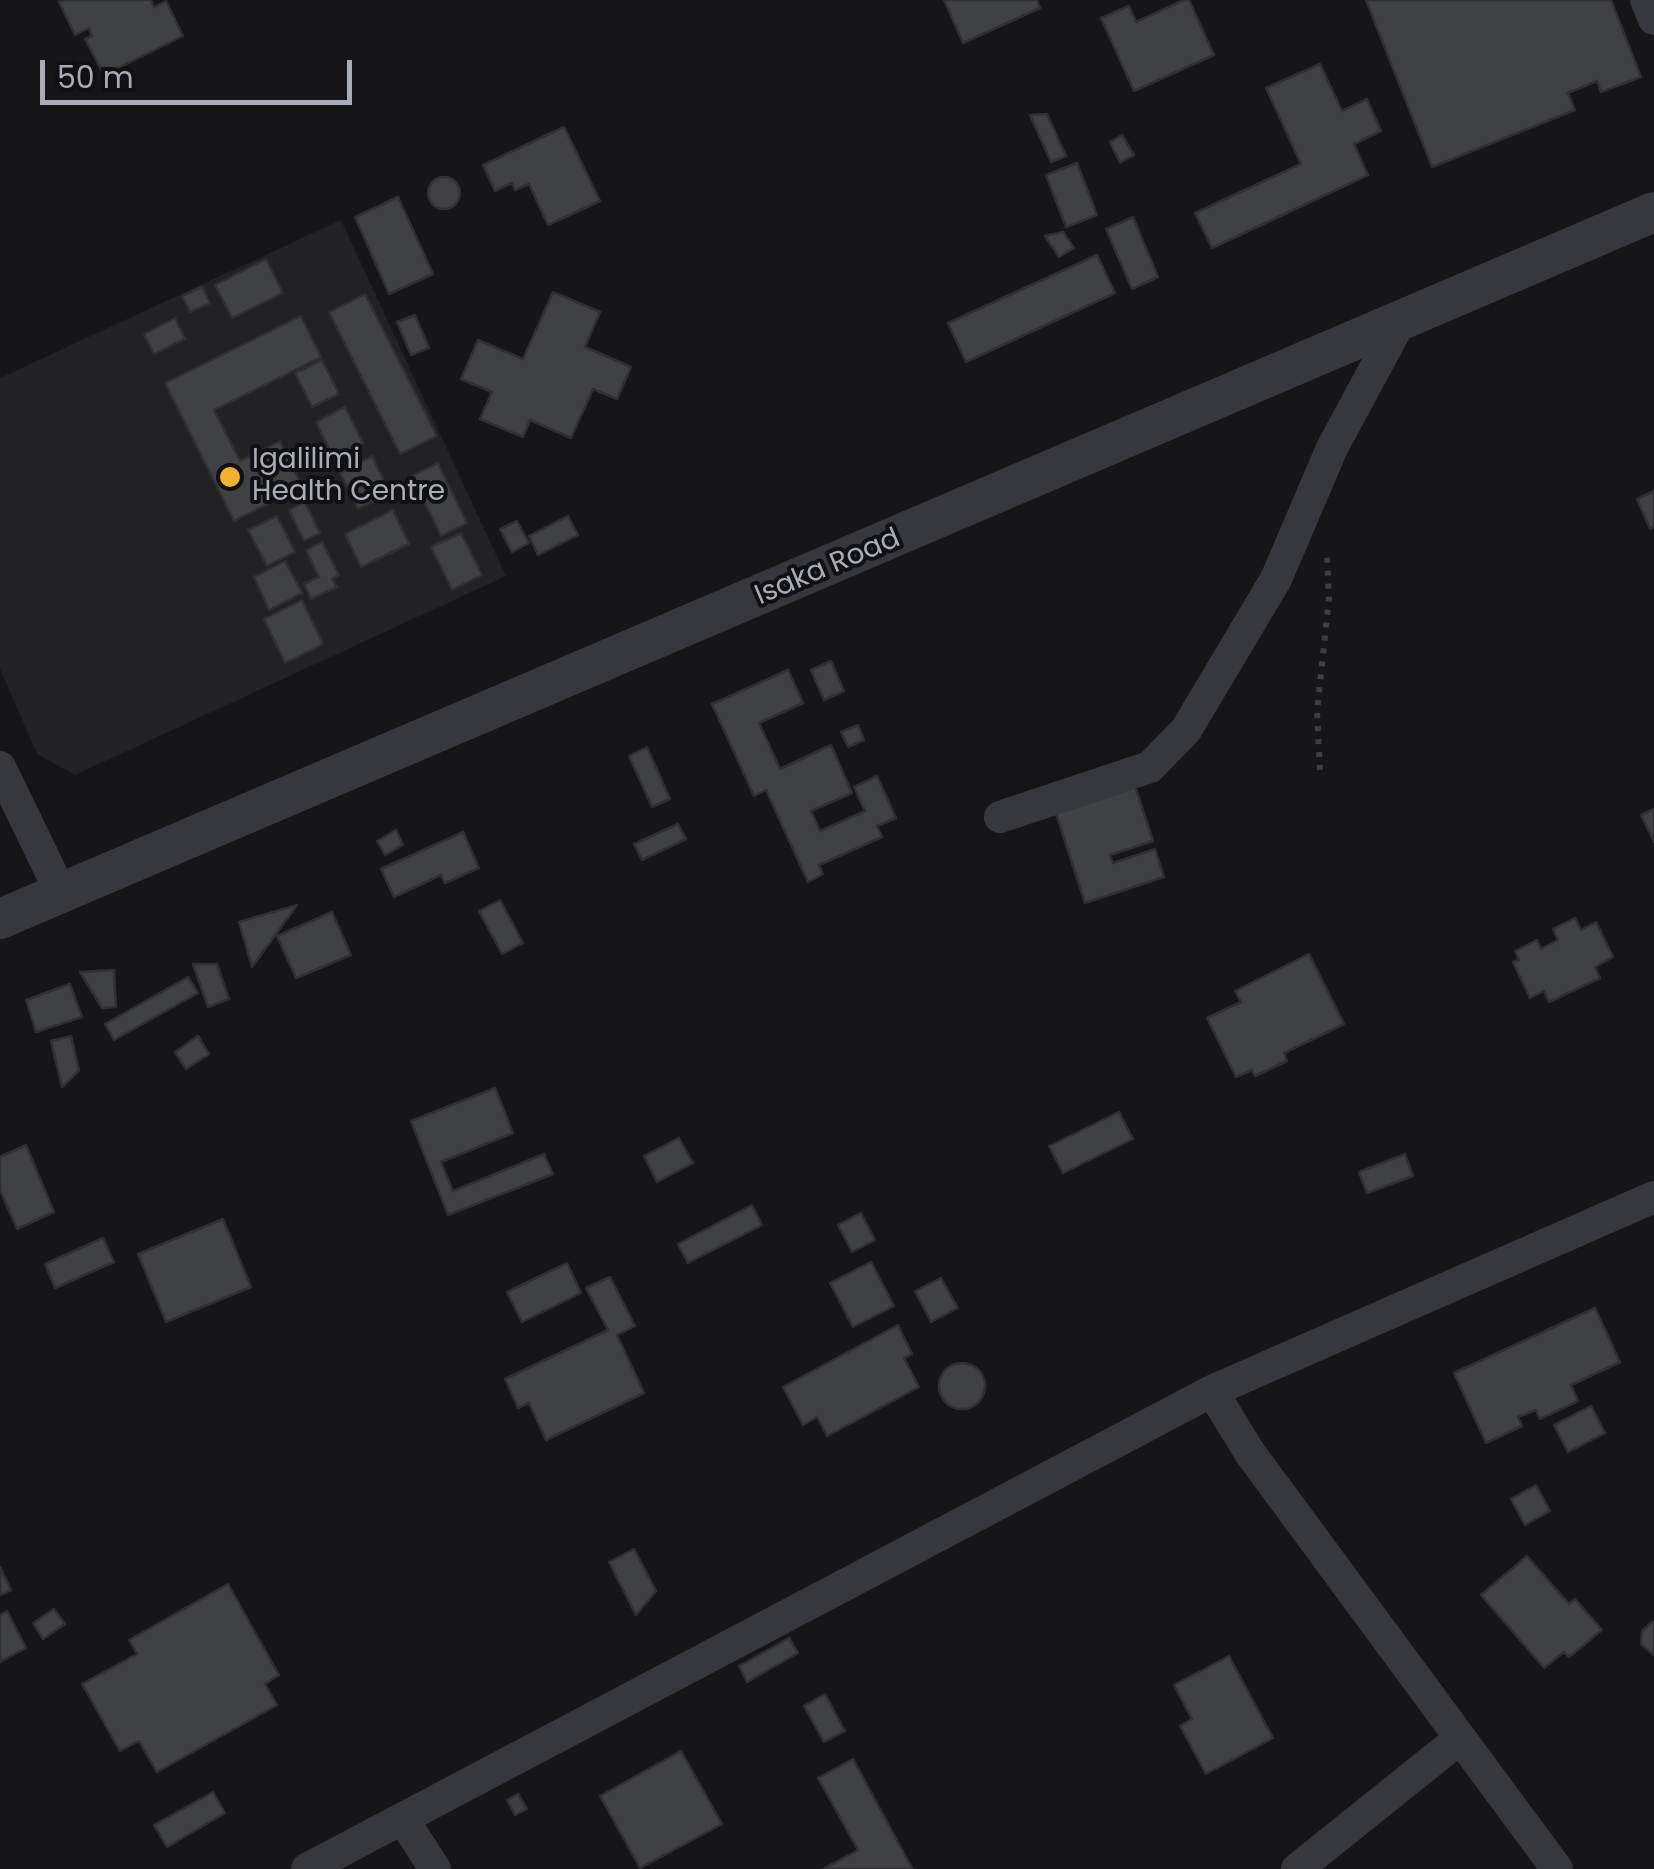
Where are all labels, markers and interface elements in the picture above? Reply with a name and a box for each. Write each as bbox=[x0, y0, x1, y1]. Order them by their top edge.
scale bar bbox=[45, 40, 358, 102]
text: 50 m bbox=[57, 56, 134, 99]
place label: Igalilimi Health Centre bbox=[252, 444, 445, 510]
marker: Igalilimi Health Centre bbox=[217, 464, 243, 490]
street label: Isaka Road bbox=[751, 522, 905, 614]

